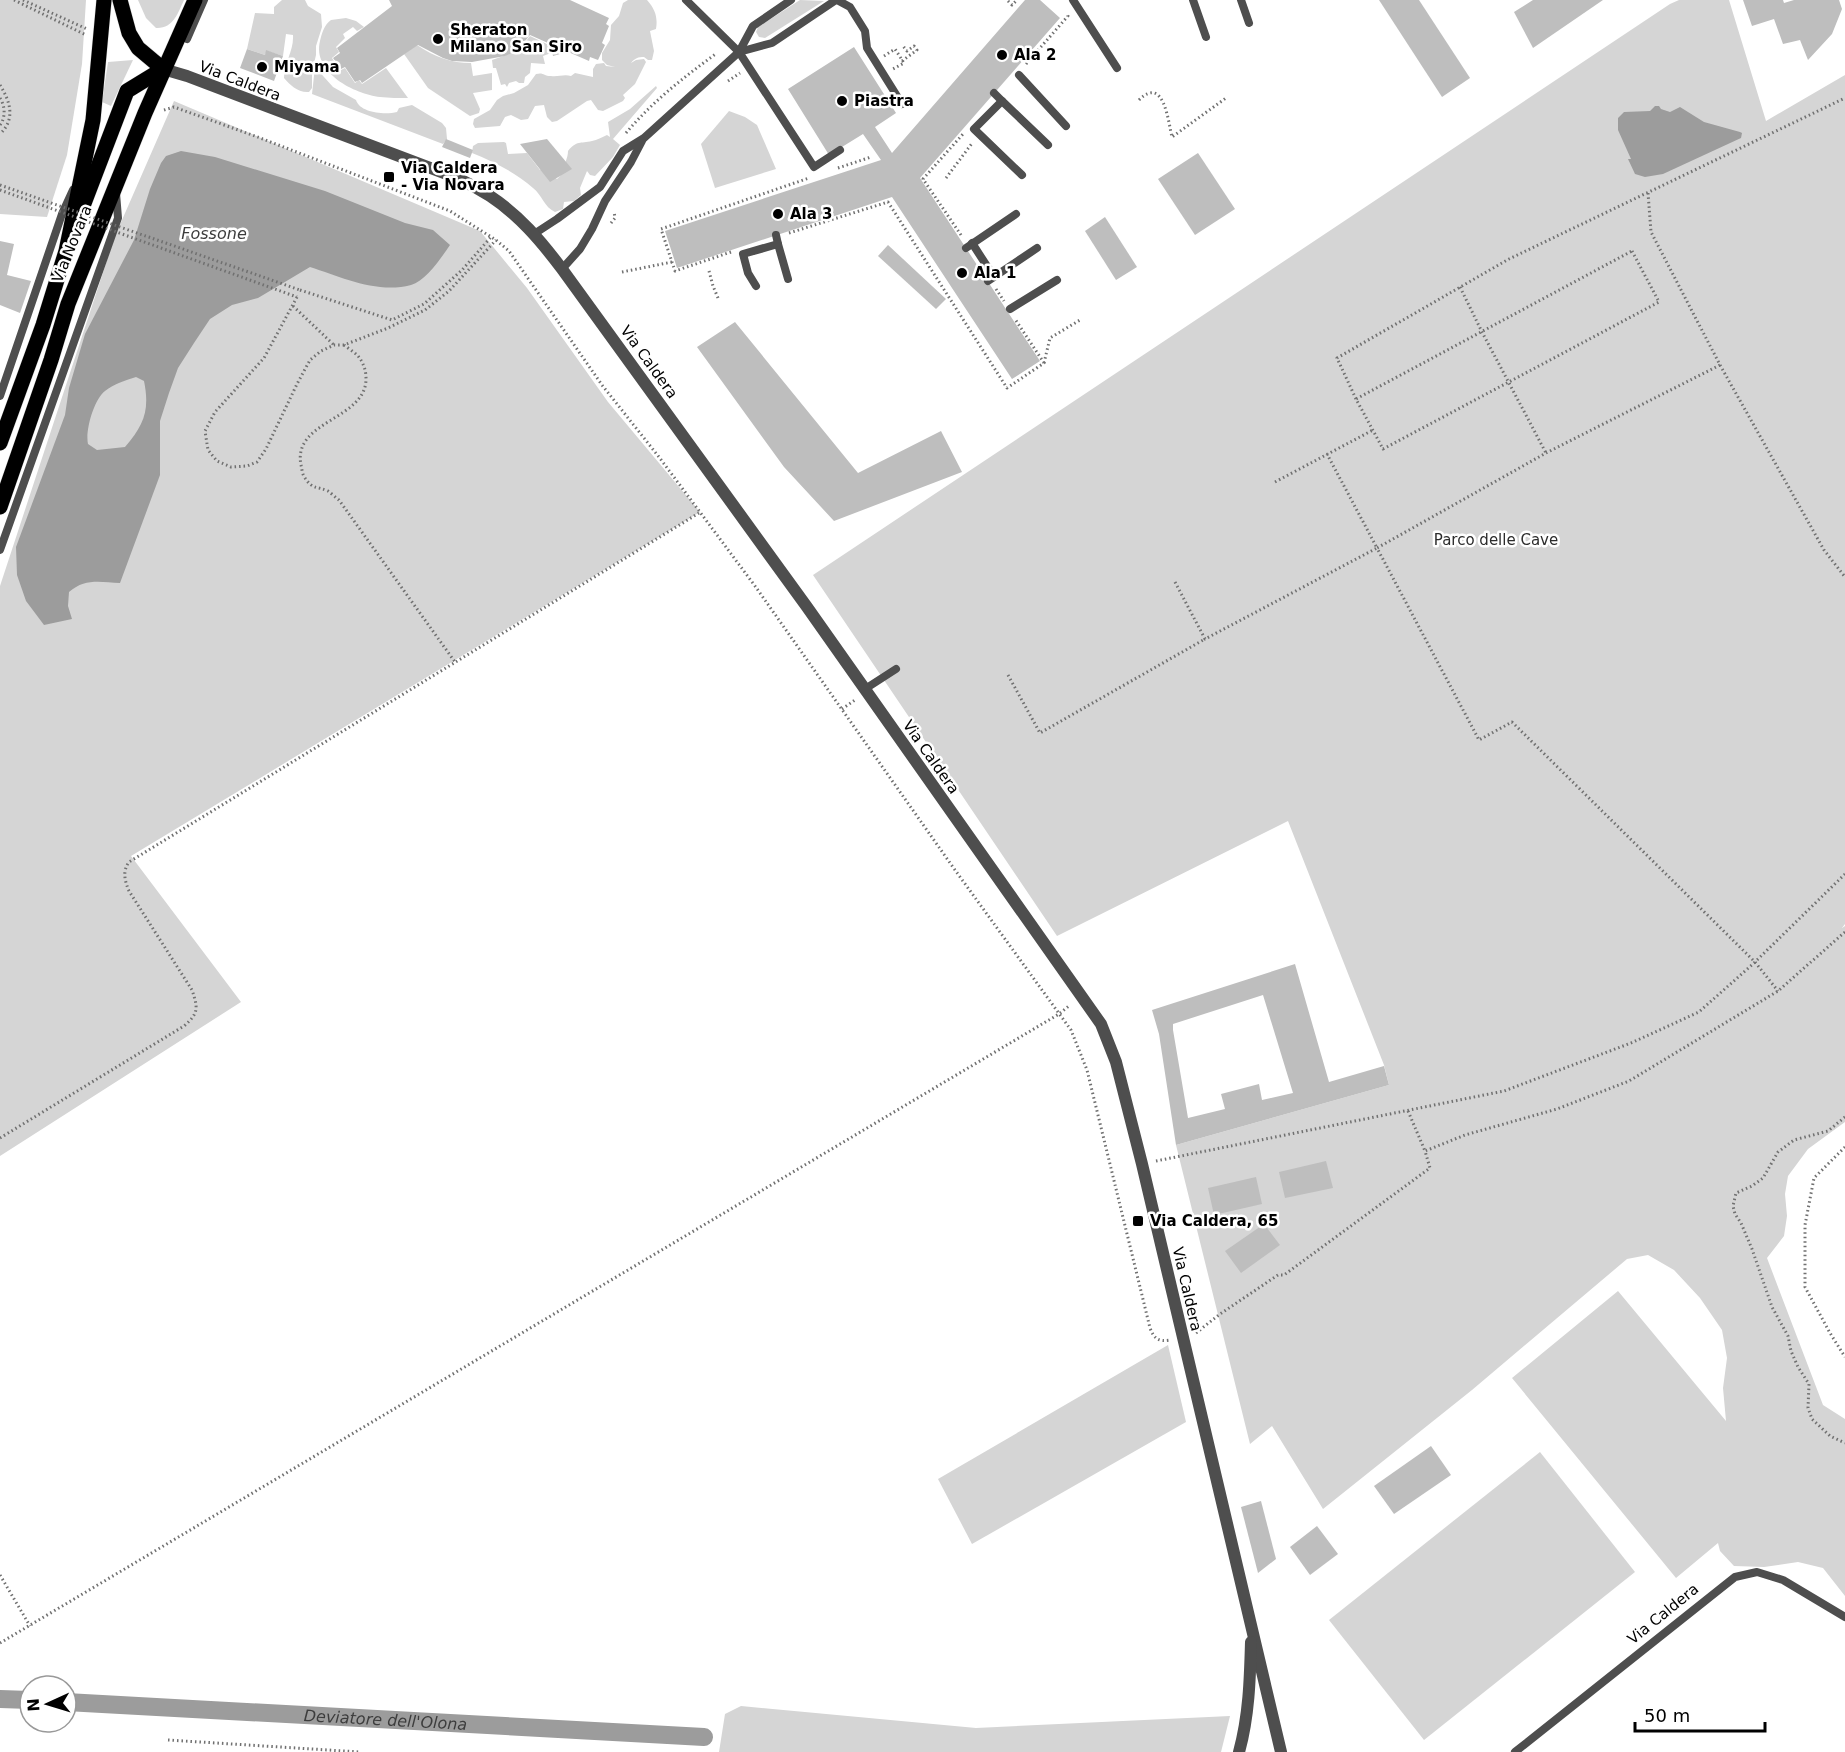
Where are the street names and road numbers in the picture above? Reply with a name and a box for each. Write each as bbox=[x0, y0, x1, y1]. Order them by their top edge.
street label: Via Caldera bbox=[197, 57, 283, 105]
street label: Via Novara bbox=[48, 203, 96, 285]
street label: Via Caldera bbox=[616, 322, 682, 402]
street label: Via Caldera bbox=[899, 717, 963, 797]
street label: Via Caldera bbox=[1169, 1245, 1205, 1333]
street label: Via Caldera bbox=[1624, 1580, 1702, 1648]

